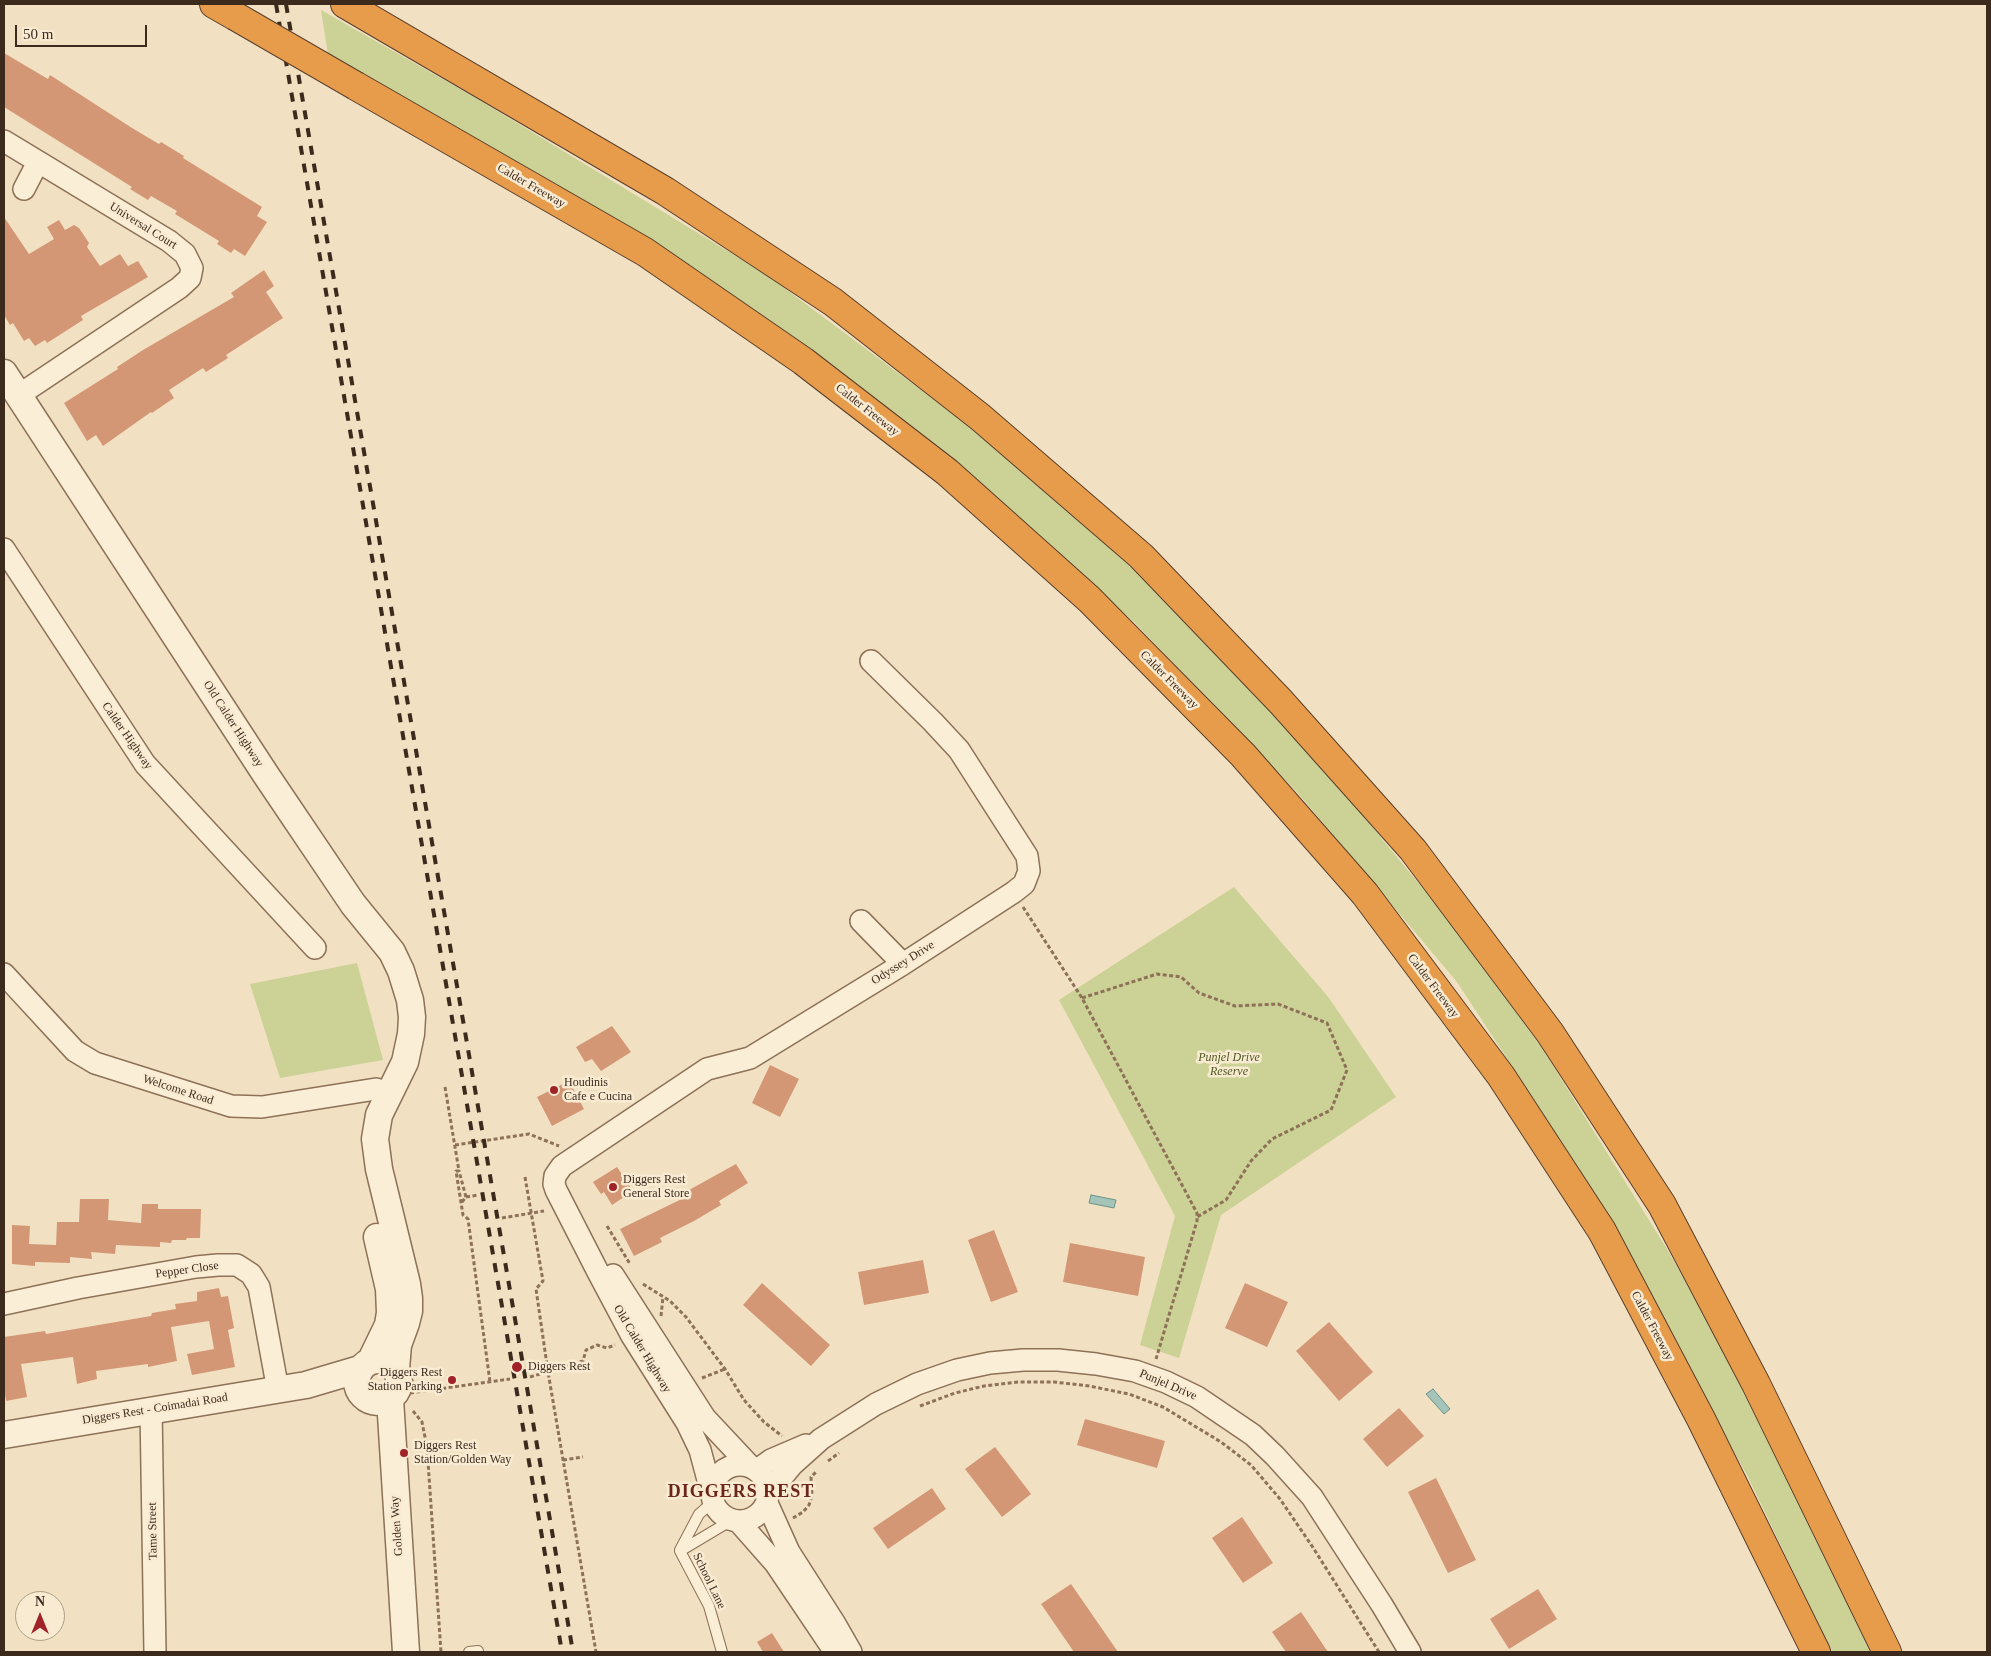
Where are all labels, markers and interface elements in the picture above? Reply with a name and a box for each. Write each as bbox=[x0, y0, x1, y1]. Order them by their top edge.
scale bar bbox=[18, 15, 150, 47]
text: 50 m bbox=[23, 26, 53, 42]
street label: Calder Freeway bbox=[494, 161, 568, 211]
street label: Universal Court bbox=[107, 199, 179, 253]
street label: Calder Freeway bbox=[833, 381, 901, 439]
street label: Calder Freeway bbox=[1137, 648, 1201, 712]
street label: Old Calder Highway bbox=[200, 678, 266, 770]
street label: Calder Highway bbox=[98, 700, 156, 772]
street label: Odyssey Drive bbox=[869, 938, 937, 988]
street label: Calder Freeway bbox=[1404, 951, 1462, 1021]
park label: Punjel Drive Reserve bbox=[1198, 1051, 1260, 1079]
street label: Welcome Road bbox=[141, 1072, 215, 1108]
place label: Houdinis Cafe e Cucina bbox=[564, 1076, 632, 1104]
marker: Houdinis Cafe e Cucina bbox=[548, 1084, 560, 1096]
place label: Diggers Rest General Store bbox=[623, 1173, 689, 1201]
marker: Diggers Rest General Store bbox=[607, 1181, 619, 1193]
street label: Pepper Close bbox=[154, 1258, 220, 1282]
street label: Calder Freeway bbox=[1628, 1289, 1676, 1363]
street label: Old Calder Highway bbox=[610, 1302, 674, 1396]
marker: Diggers Rest bbox=[510, 1360, 524, 1374]
place label: Diggers Rest bbox=[528, 1360, 590, 1374]
place label: Diggers Rest Station Parking bbox=[368, 1366, 442, 1394]
street label: Punjel Drive bbox=[1137, 1366, 1199, 1404]
marker: Diggers Rest Station Parking bbox=[446, 1374, 458, 1386]
street label: Diggers Rest - Coimadai Road bbox=[81, 1390, 229, 1428]
place label: Diggers Rest Station/Golden Way bbox=[414, 1439, 511, 1467]
marker: Diggers Rest Station/Golden Way bbox=[398, 1447, 410, 1459]
district label: DIGGERS REST bbox=[666, 1481, 816, 1503]
street label: Golden Way bbox=[388, 1496, 406, 1556]
street label: Tame Street bbox=[145, 1502, 161, 1560]
street label: School Lane bbox=[689, 1551, 729, 1611]
north arrow bbox=[15, 1591, 65, 1641]
text: N bbox=[35, 1594, 45, 1609]

